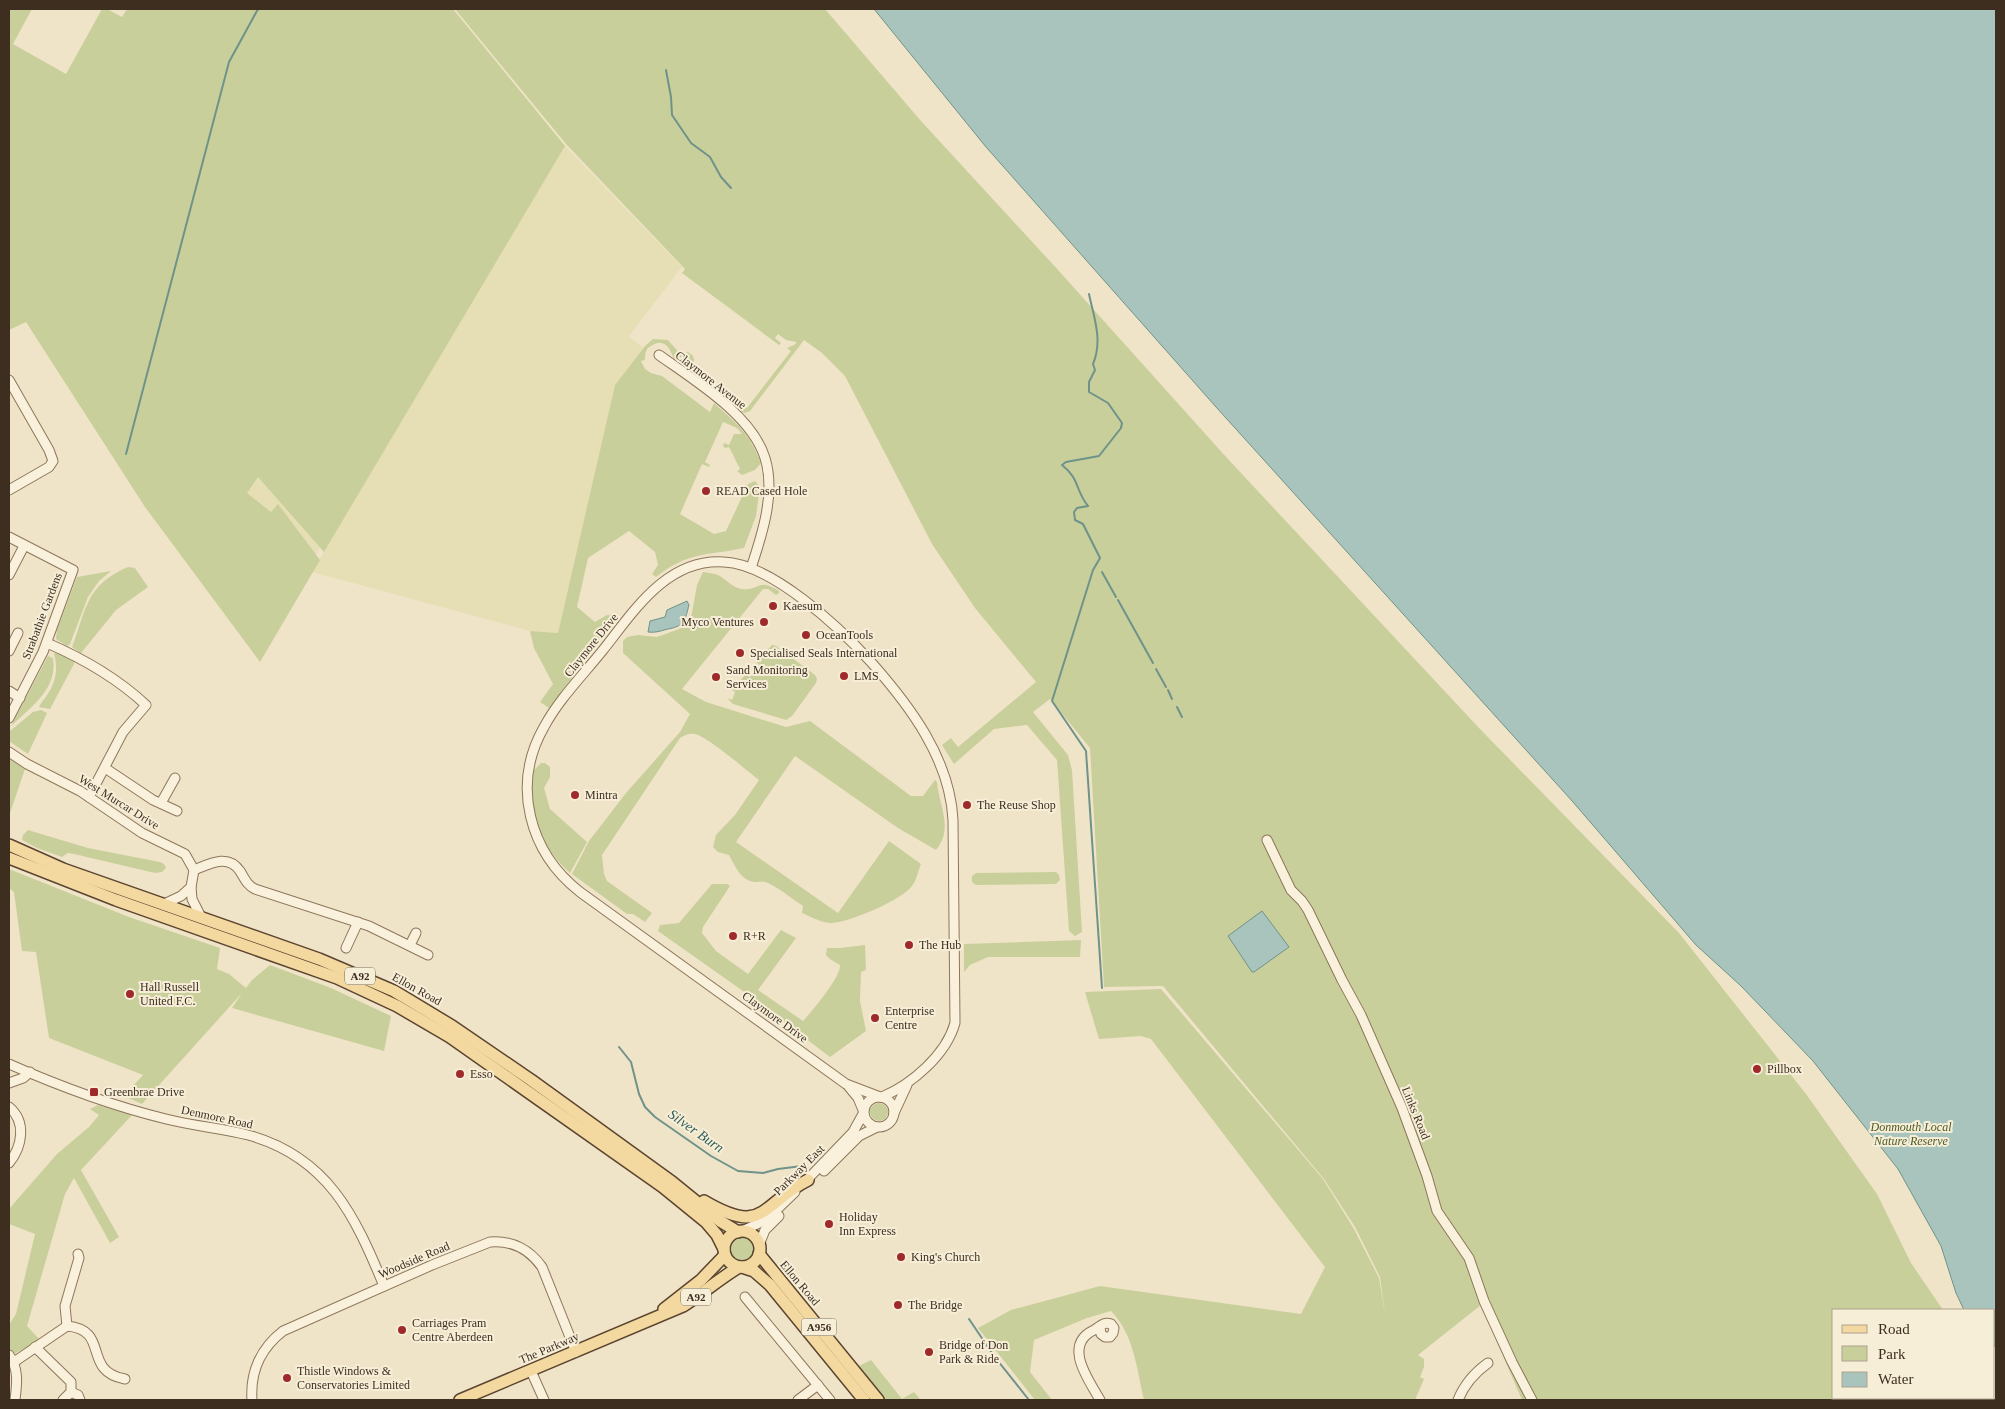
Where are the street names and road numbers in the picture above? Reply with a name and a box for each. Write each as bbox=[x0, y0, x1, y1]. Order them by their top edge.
street label: Claymore Avenue bbox=[673, 348, 749, 412]
street label: Strabathie Gardens bbox=[19, 570, 65, 661]
street label: Claymore Drive bbox=[561, 610, 621, 680]
street label: West Murcar Drive bbox=[76, 772, 162, 832]
road number: A92 bbox=[345, 968, 375, 984]
street label: Ellon Road bbox=[390, 970, 444, 1008]
street label: Claymore Drive bbox=[739, 989, 811, 1045]
street label: Links Road bbox=[1399, 1085, 1433, 1141]
street label: Denmore Road bbox=[180, 1103, 254, 1131]
street label: Parkway East bbox=[771, 1141, 828, 1198]
street label: Woodside Road bbox=[376, 1239, 452, 1281]
street label: Ellon Road bbox=[777, 1258, 823, 1308]
road number: A92 bbox=[681, 1288, 711, 1305]
road number: A956 bbox=[802, 1318, 836, 1335]
street label: The Parkway bbox=[517, 1329, 581, 1367]

